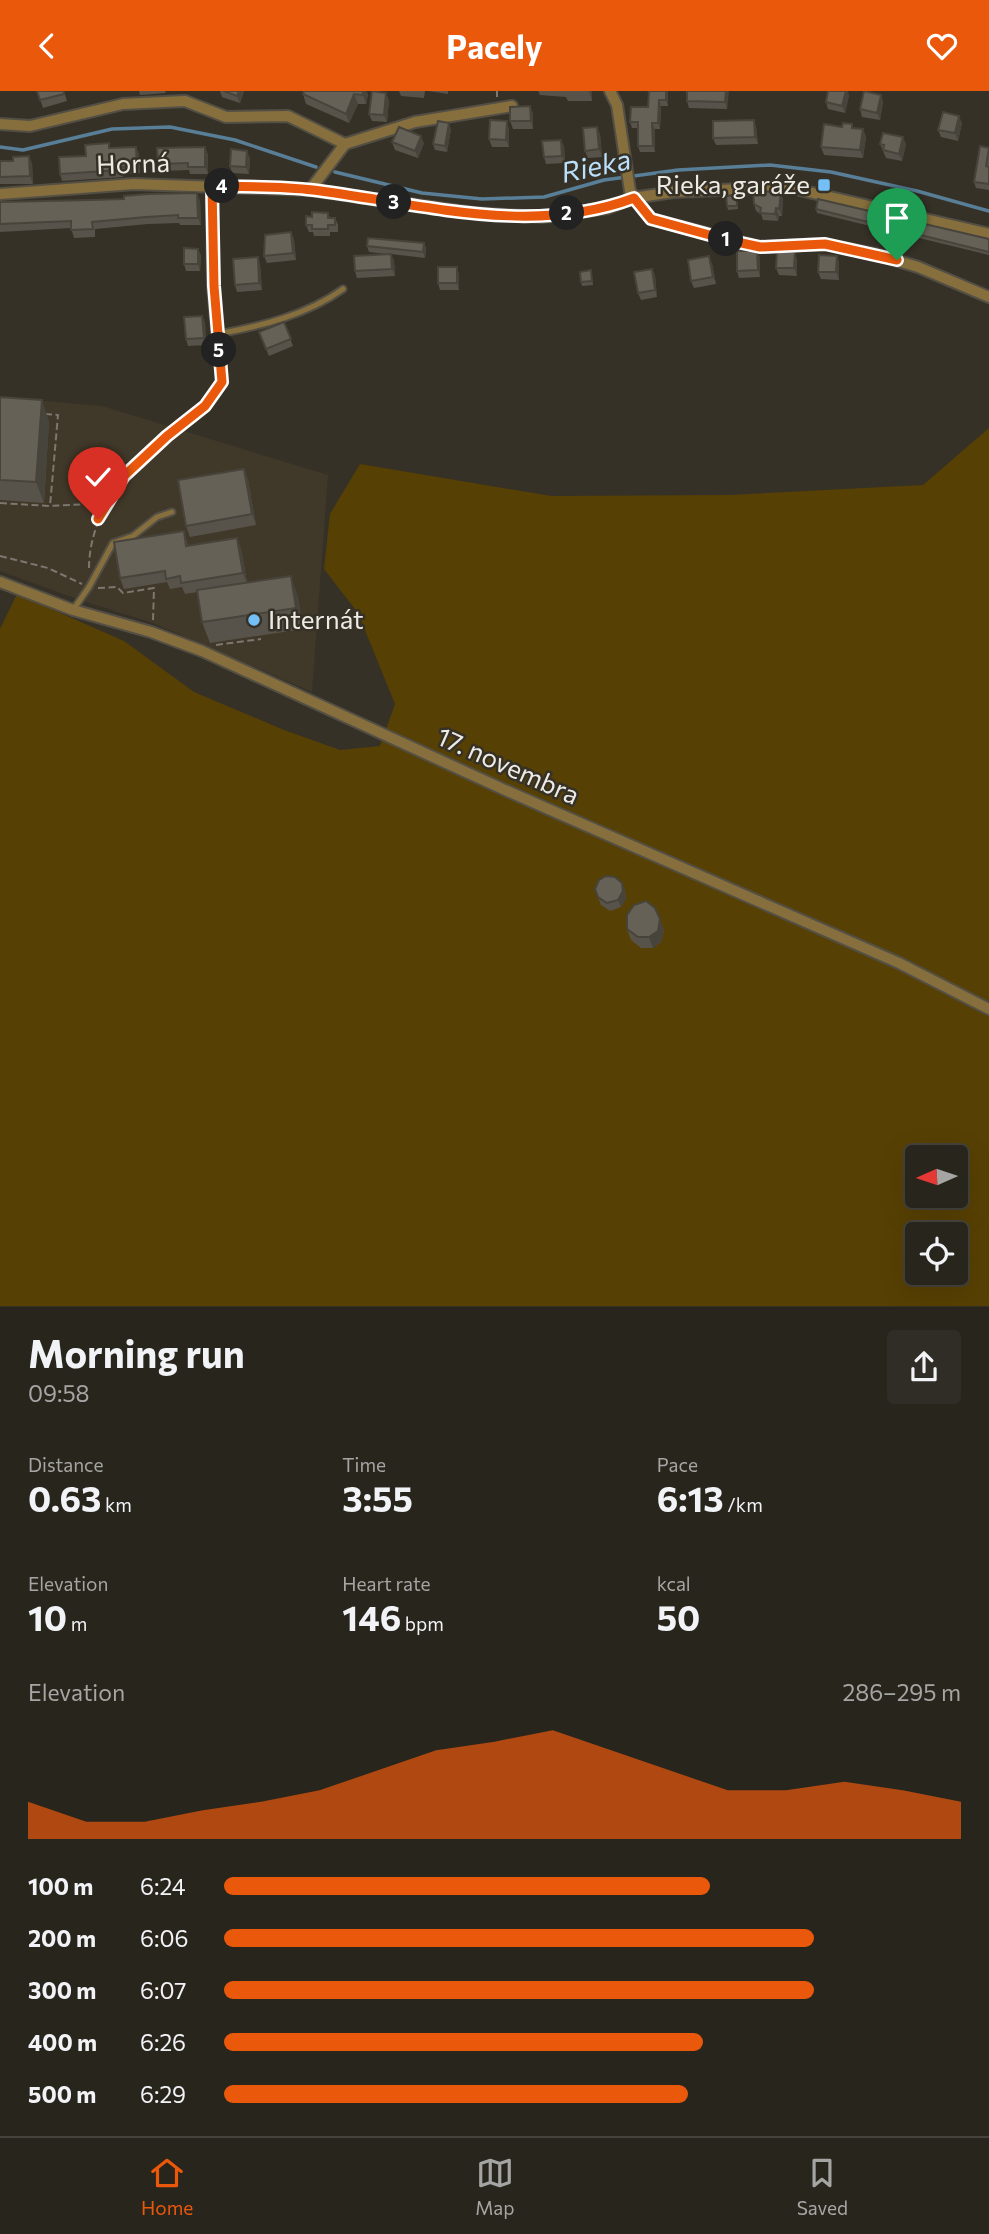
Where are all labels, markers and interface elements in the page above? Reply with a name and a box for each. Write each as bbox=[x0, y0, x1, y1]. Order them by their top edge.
text: Pacely bbox=[446, 26, 543, 66]
icon: back bbox=[28, 27, 66, 65]
icon: heart bbox=[923, 27, 961, 65]
water label: Rieka bbox=[558, 141, 634, 189]
street label: Horná bbox=[96, 146, 170, 179]
place label: Rieka, garáže bbox=[656, 168, 810, 199]
pin: 4 bbox=[204, 169, 240, 203]
text: 4 bbox=[216, 174, 227, 197]
marker: Rieka, garáže bbox=[816, 177, 832, 193]
pin: 3 bbox=[376, 185, 412, 219]
pin bbox=[867, 188, 927, 260]
text: 3 bbox=[388, 190, 399, 213]
pin: 2 bbox=[550, 195, 584, 231]
icon: arrive bbox=[878, 199, 916, 237]
text: 2 bbox=[561, 201, 572, 224]
pin: 1 bbox=[708, 221, 744, 257]
text: 1 bbox=[721, 227, 730, 250]
pin: 5 bbox=[202, 333, 236, 367]
text: 5 bbox=[213, 338, 224, 361]
pin bbox=[68, 447, 128, 519]
icon: check bbox=[79, 458, 117, 496]
place label: Internát bbox=[268, 603, 364, 634]
marker: Internát bbox=[246, 612, 262, 628]
street label: 17. novembra bbox=[433, 719, 585, 810]
north arrow bbox=[905, 1145, 968, 1207]
map controls bbox=[905, 1145, 968, 1285]
button: locate bbox=[905, 1222, 968, 1285]
text: Morning run bbox=[28, 1329, 245, 1376]
button: share bbox=[887, 1330, 961, 1404]
text: 09:58 bbox=[28, 1379, 90, 1407]
text: Distance bbox=[28, 1453, 104, 1476]
text: Time bbox=[342, 1453, 386, 1476]
text: Pace bbox=[657, 1453, 698, 1476]
text: 0.63 bbox=[28, 1476, 101, 1519]
text: 3:55 bbox=[342, 1476, 413, 1519]
text: 6:13 bbox=[657, 1476, 724, 1519]
text: km bbox=[101, 1493, 132, 1516]
text: /km bbox=[724, 1493, 763, 1516]
text: Elevation bbox=[28, 1572, 108, 1595]
text: Heart rate bbox=[342, 1572, 431, 1595]
text: kcal bbox=[657, 1572, 691, 1595]
text: 10 bbox=[28, 1595, 67, 1638]
text: 146 bbox=[342, 1595, 401, 1638]
text: 50 bbox=[657, 1595, 700, 1638]
text: m bbox=[67, 1612, 87, 1635]
text: bpm bbox=[401, 1612, 444, 1635]
text: Elevation bbox=[28, 1678, 125, 1706]
text: 286–295 m bbox=[843, 1678, 961, 1706]
text: 100 m bbox=[28, 1872, 93, 1900]
text: 6:24 bbox=[140, 1872, 186, 1900]
text: 200 m bbox=[28, 1924, 96, 1952]
text: 6:06 bbox=[140, 1924, 188, 1952]
text: 300 m bbox=[28, 1976, 96, 2004]
text: 6:07 bbox=[140, 1976, 186, 2004]
text: 400 m bbox=[28, 2028, 97, 2056]
text: 6:26 bbox=[140, 2028, 186, 2056]
text: 500 m bbox=[28, 2080, 96, 2108]
text: 6:29 bbox=[140, 2080, 186, 2108]
tab: Home bbox=[141, 2154, 193, 2219]
tab: Map bbox=[475, 2154, 515, 2219]
tab: Saved bbox=[797, 2154, 848, 2219]

